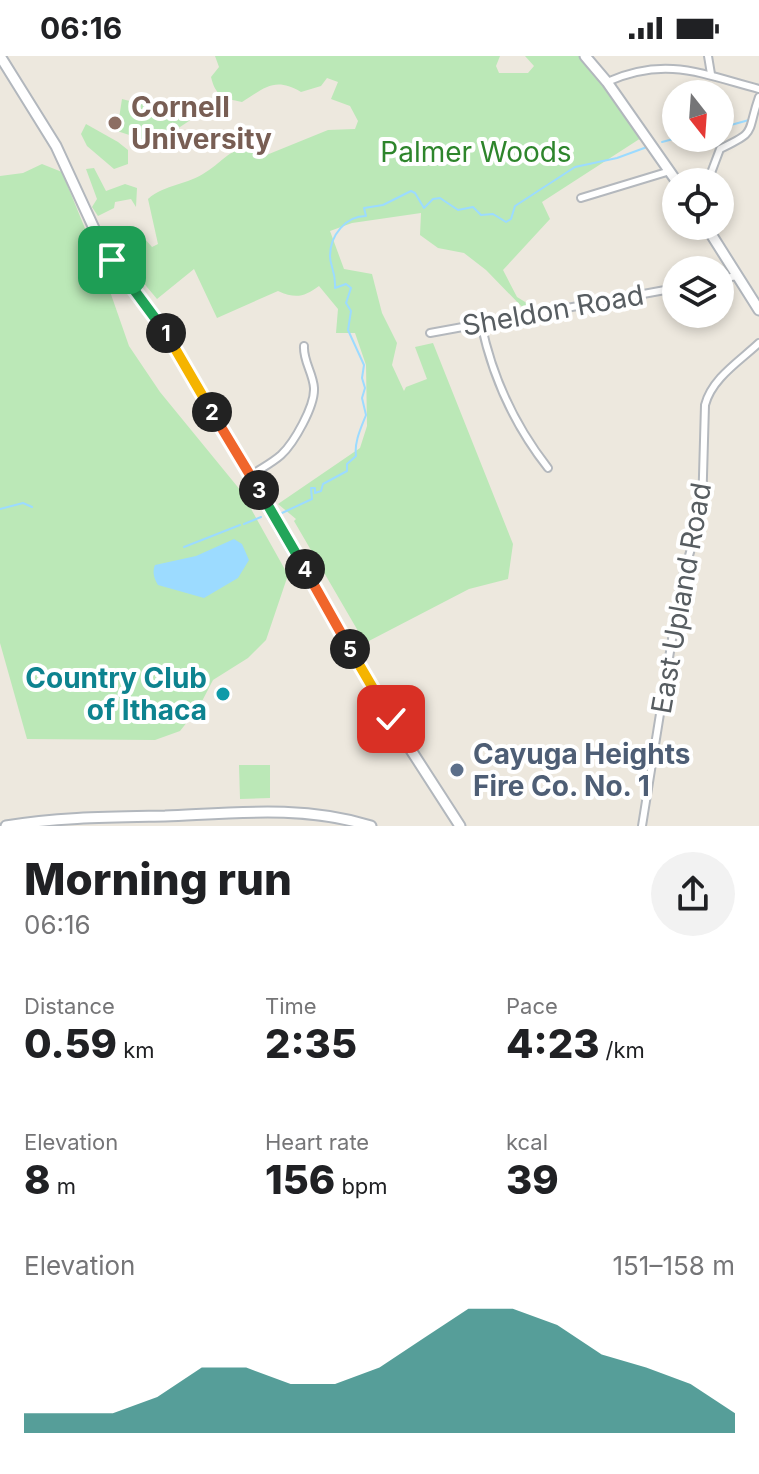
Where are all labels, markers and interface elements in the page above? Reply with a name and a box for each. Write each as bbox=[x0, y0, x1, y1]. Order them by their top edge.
text: 06:16 bbox=[40, 10, 122, 46]
north arrow bbox=[662, 80, 734, 152]
map controls bbox=[662, 80, 734, 328]
place label: Cornell University bbox=[131, 90, 272, 156]
marker: Cornell University bbox=[106, 114, 124, 132]
park label: Palmer Woods bbox=[380, 135, 572, 169]
button: locate bbox=[662, 168, 734, 240]
pin bbox=[78, 226, 146, 294]
icon: arrive bbox=[90, 238, 134, 282]
button: layers bbox=[662, 256, 734, 328]
street label: Sheldon Road bbox=[460, 277, 646, 343]
pin: 1 bbox=[146, 313, 186, 353]
text: 1 bbox=[161, 320, 171, 346]
pin: 2 bbox=[192, 392, 232, 432]
text: 2 bbox=[205, 399, 219, 425]
pin: 3 bbox=[239, 470, 279, 510]
text: 3 bbox=[252, 477, 266, 503]
street label: East Upland Road bbox=[644, 480, 718, 716]
pin: 4 bbox=[285, 549, 325, 589]
text: 4 bbox=[298, 556, 312, 582]
pin: 5 bbox=[330, 629, 370, 669]
text: 5 bbox=[343, 636, 357, 662]
place label: Country Club of Ithaca bbox=[25, 661, 207, 727]
marker: Country Club of Ithaca bbox=[214, 685, 232, 703]
pin bbox=[357, 685, 425, 753]
icon: check bbox=[369, 697, 413, 741]
place label: Cayuga Heights Fire Co. No. 1 bbox=[473, 737, 690, 803]
marker: Cayuga Heights Fire Co. No. 1 bbox=[448, 761, 466, 779]
text: Morning run bbox=[24, 852, 292, 906]
button: share bbox=[651, 852, 735, 936]
text: 06:16 bbox=[24, 909, 91, 940]
text: Distance bbox=[24, 993, 115, 1019]
text: Time bbox=[265, 993, 317, 1019]
text: Pace bbox=[506, 993, 558, 1019]
text: 0.59 bbox=[24, 1019, 117, 1068]
text: 2:35 bbox=[265, 1019, 357, 1068]
text: 4:23 bbox=[506, 1019, 599, 1068]
text: km bbox=[117, 1037, 155, 1063]
text: /km bbox=[599, 1037, 645, 1063]
text: Elevation bbox=[24, 1129, 118, 1155]
text: Heart rate bbox=[265, 1129, 369, 1155]
text: kcal bbox=[506, 1129, 548, 1155]
text: 8 bbox=[24, 1155, 51, 1204]
text: 156 bbox=[265, 1155, 335, 1204]
text: 39 bbox=[506, 1155, 559, 1204]
text: m bbox=[51, 1173, 76, 1199]
text: bpm bbox=[335, 1173, 388, 1199]
text: Elevation bbox=[24, 1250, 135, 1281]
text: 151–158 m bbox=[612, 1250, 735, 1281]

